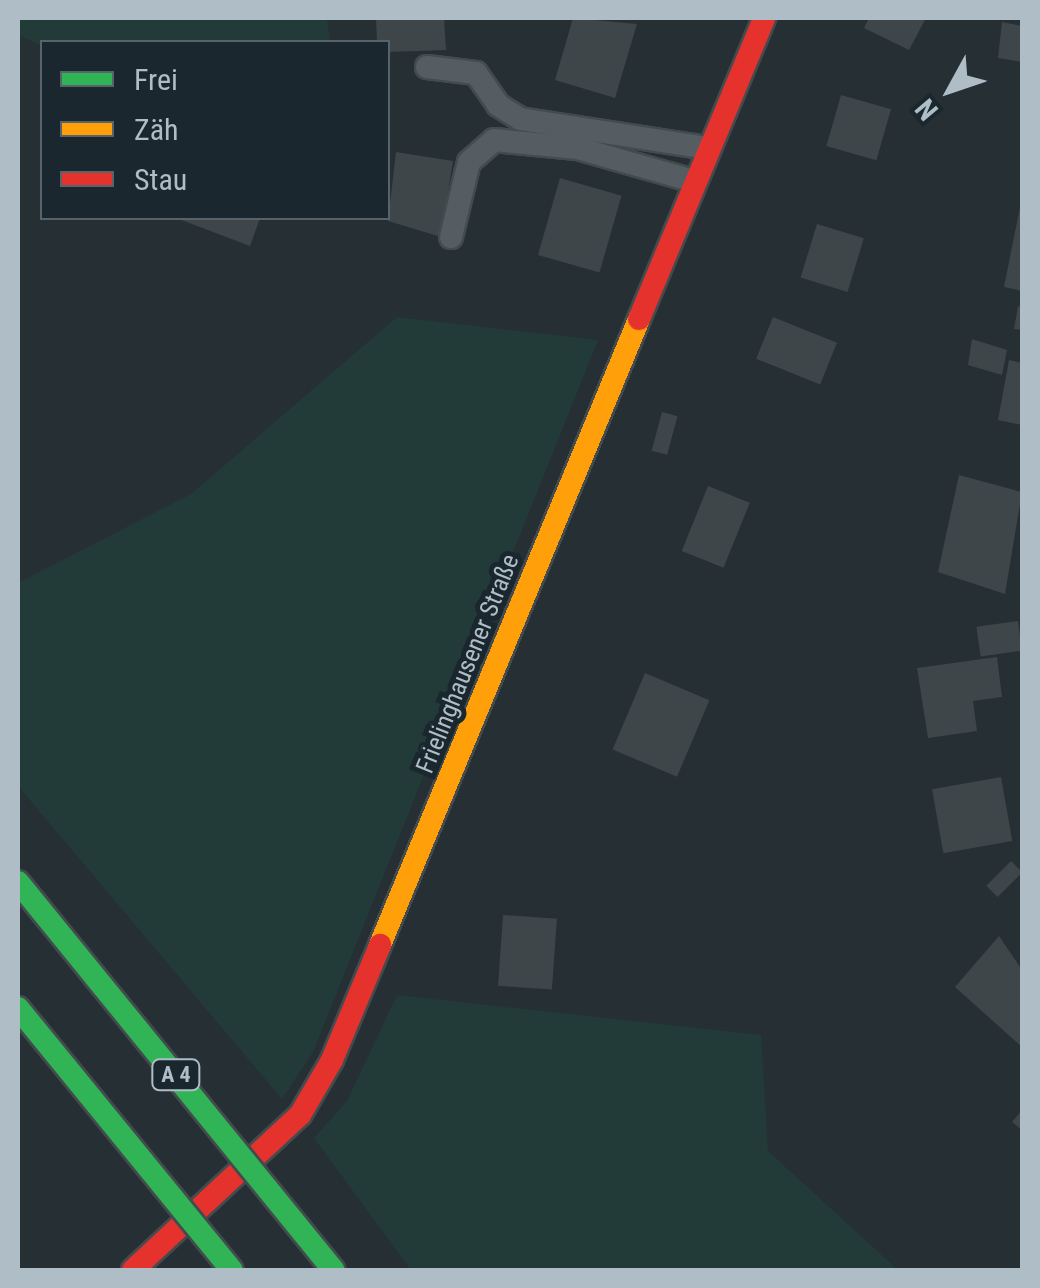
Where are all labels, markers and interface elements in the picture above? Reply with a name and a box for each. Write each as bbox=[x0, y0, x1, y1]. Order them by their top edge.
legend bbox=[40, 40, 390, 220]
north arrow bbox=[900, 40, 1000, 140]
text: Frei bbox=[134, 62, 178, 97]
text: N bbox=[908, 92, 945, 127]
text: Zäh bbox=[134, 112, 179, 147]
text: Stau bbox=[134, 162, 187, 197]
street label: Frielinghausener Straße bbox=[410, 550, 526, 778]
road number: A 4 bbox=[151, 1058, 201, 1092]

